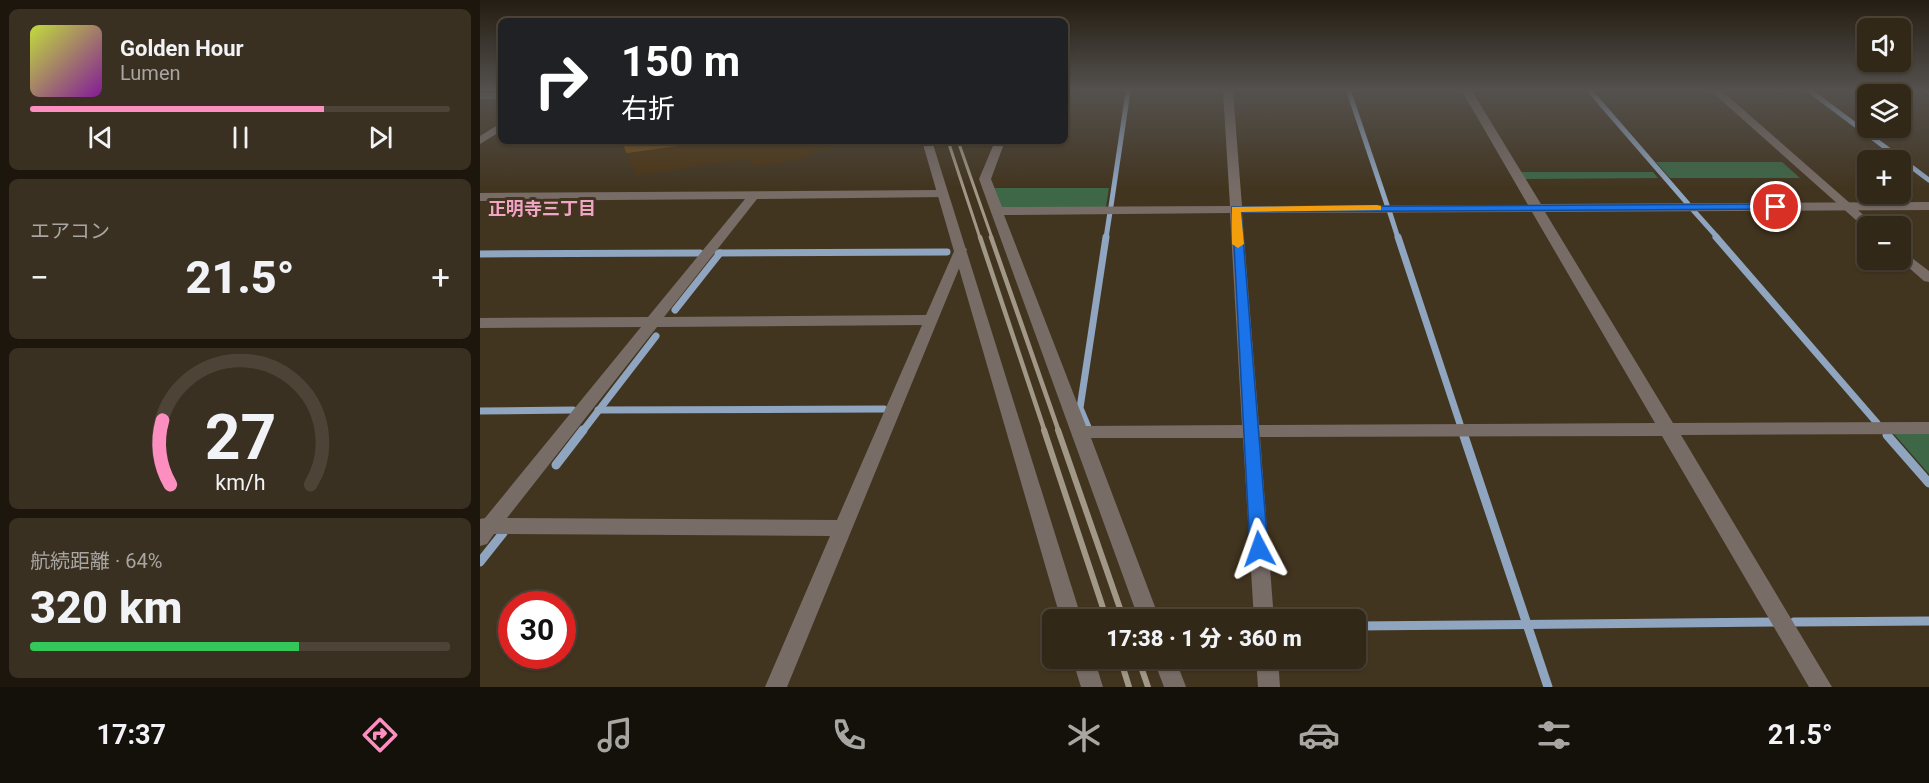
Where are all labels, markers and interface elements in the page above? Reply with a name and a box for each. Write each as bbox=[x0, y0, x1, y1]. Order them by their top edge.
map controls bbox=[1857, 18, 1911, 270]
button: sound bbox=[1857, 18, 1911, 72]
text: Golden Hour bbox=[120, 36, 244, 61]
text: 150 m bbox=[621, 37, 740, 86]
icon: right bbox=[522, 42, 600, 120]
text: Lumen bbox=[120, 61, 181, 85]
button: layers bbox=[1857, 84, 1911, 138]
text: 右折 bbox=[621, 93, 675, 125]
icon: previous bbox=[84, 121, 117, 154]
icon: pause bbox=[224, 121, 257, 154]
icon: next bbox=[364, 121, 397, 154]
button: + bbox=[1857, 150, 1911, 204]
pin bbox=[1750, 181, 1801, 232]
icon: arrive bbox=[1759, 190, 1792, 223]
district label: 正明寺三丁目 bbox=[488, 198, 596, 219]
button: − bbox=[1857, 216, 1911, 270]
text: エアコン bbox=[30, 219, 110, 243]
text: 21.5° bbox=[186, 251, 295, 304]
text: − bbox=[30, 258, 49, 297]
text: + bbox=[431, 258, 450, 297]
text: 27 bbox=[204, 401, 276, 474]
text: km/h bbox=[215, 471, 265, 496]
position arrow bbox=[1227, 517, 1291, 581]
text: 航続距離 · 64% bbox=[30, 549, 162, 573]
text: 320 km bbox=[30, 581, 182, 634]
speed limit sign: 30 bbox=[498, 591, 576, 669]
text: 17:38 · 1 分 · 360 m bbox=[1106, 626, 1302, 651]
icon: directions bbox=[359, 714, 401, 756]
icon: music bbox=[594, 714, 636, 756]
icon: phone bbox=[828, 714, 870, 756]
icon: climate bbox=[1063, 714, 1105, 756]
icon: car bbox=[1298, 714, 1340, 756]
icon: filters bbox=[1533, 714, 1575, 756]
text: 17:37 bbox=[96, 719, 166, 751]
text: 21.5° bbox=[1768, 719, 1833, 751]

